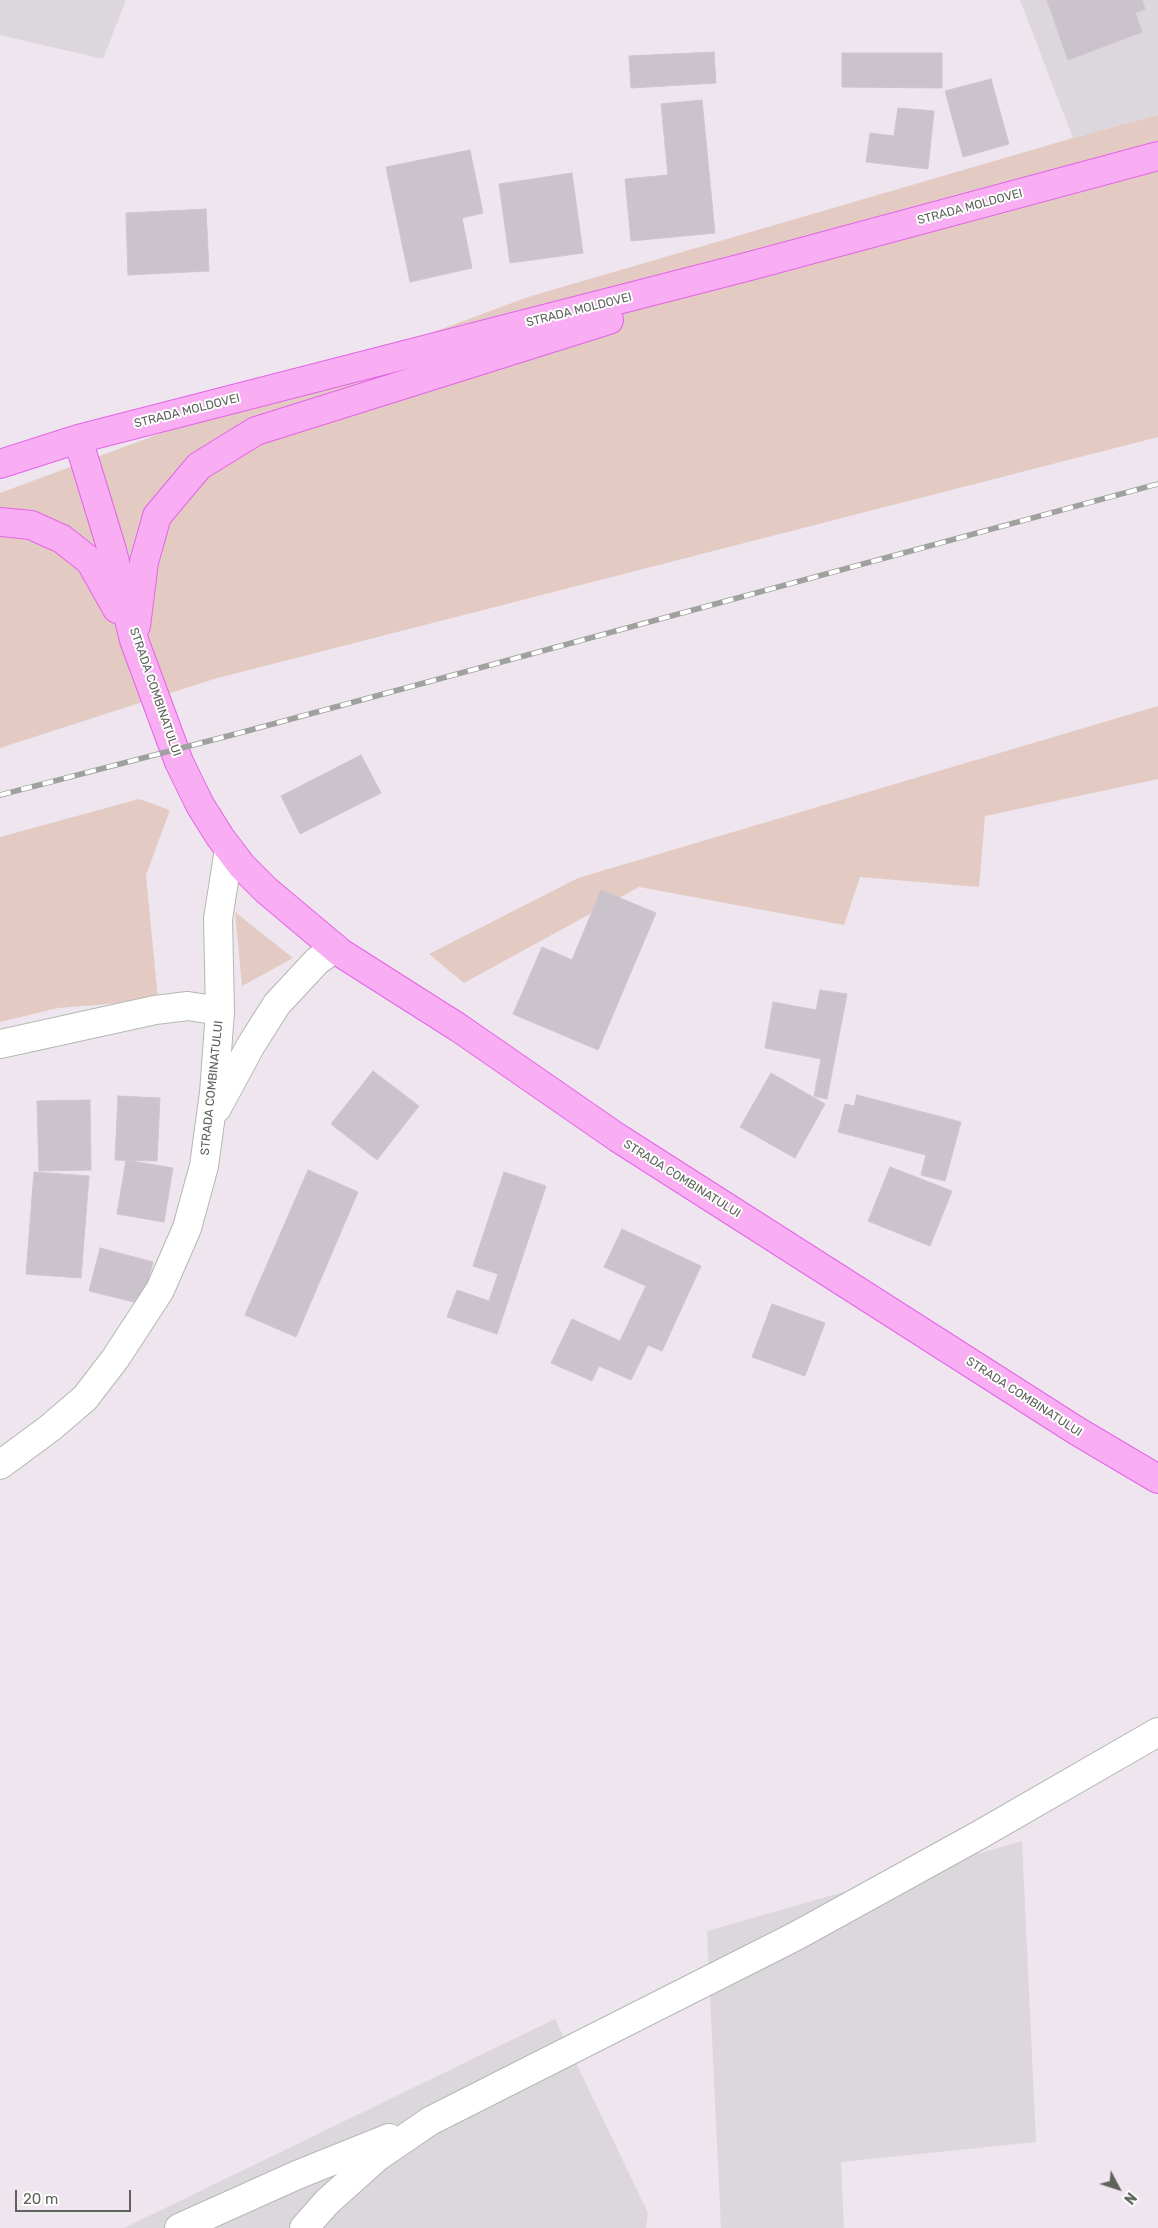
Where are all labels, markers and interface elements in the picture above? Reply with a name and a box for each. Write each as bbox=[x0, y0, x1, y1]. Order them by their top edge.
street label: STRADA MOLDOVEI bbox=[916, 186, 1024, 228]
street label: STRADA MOLDOVEI bbox=[525, 290, 633, 330]
street label: STRADA MOLDOVEI bbox=[133, 391, 241, 431]
street label: STRADA COMBINATULUI bbox=[126, 626, 184, 758]
street label: STRADA COMBINATULUI bbox=[198, 1020, 226, 1156]
street label: STRADA COMBINATULUI bbox=[621, 1137, 743, 1221]
street label: STRADA COMBINATULUI bbox=[963, 1354, 1085, 1440]
north arrow bbox=[1093, 2163, 1143, 2213]
scale bar bbox=[18, 2180, 134, 2212]
text: N bbox=[1120, 2189, 1140, 2207]
text: 20 m bbox=[23, 2190, 58, 2208]

